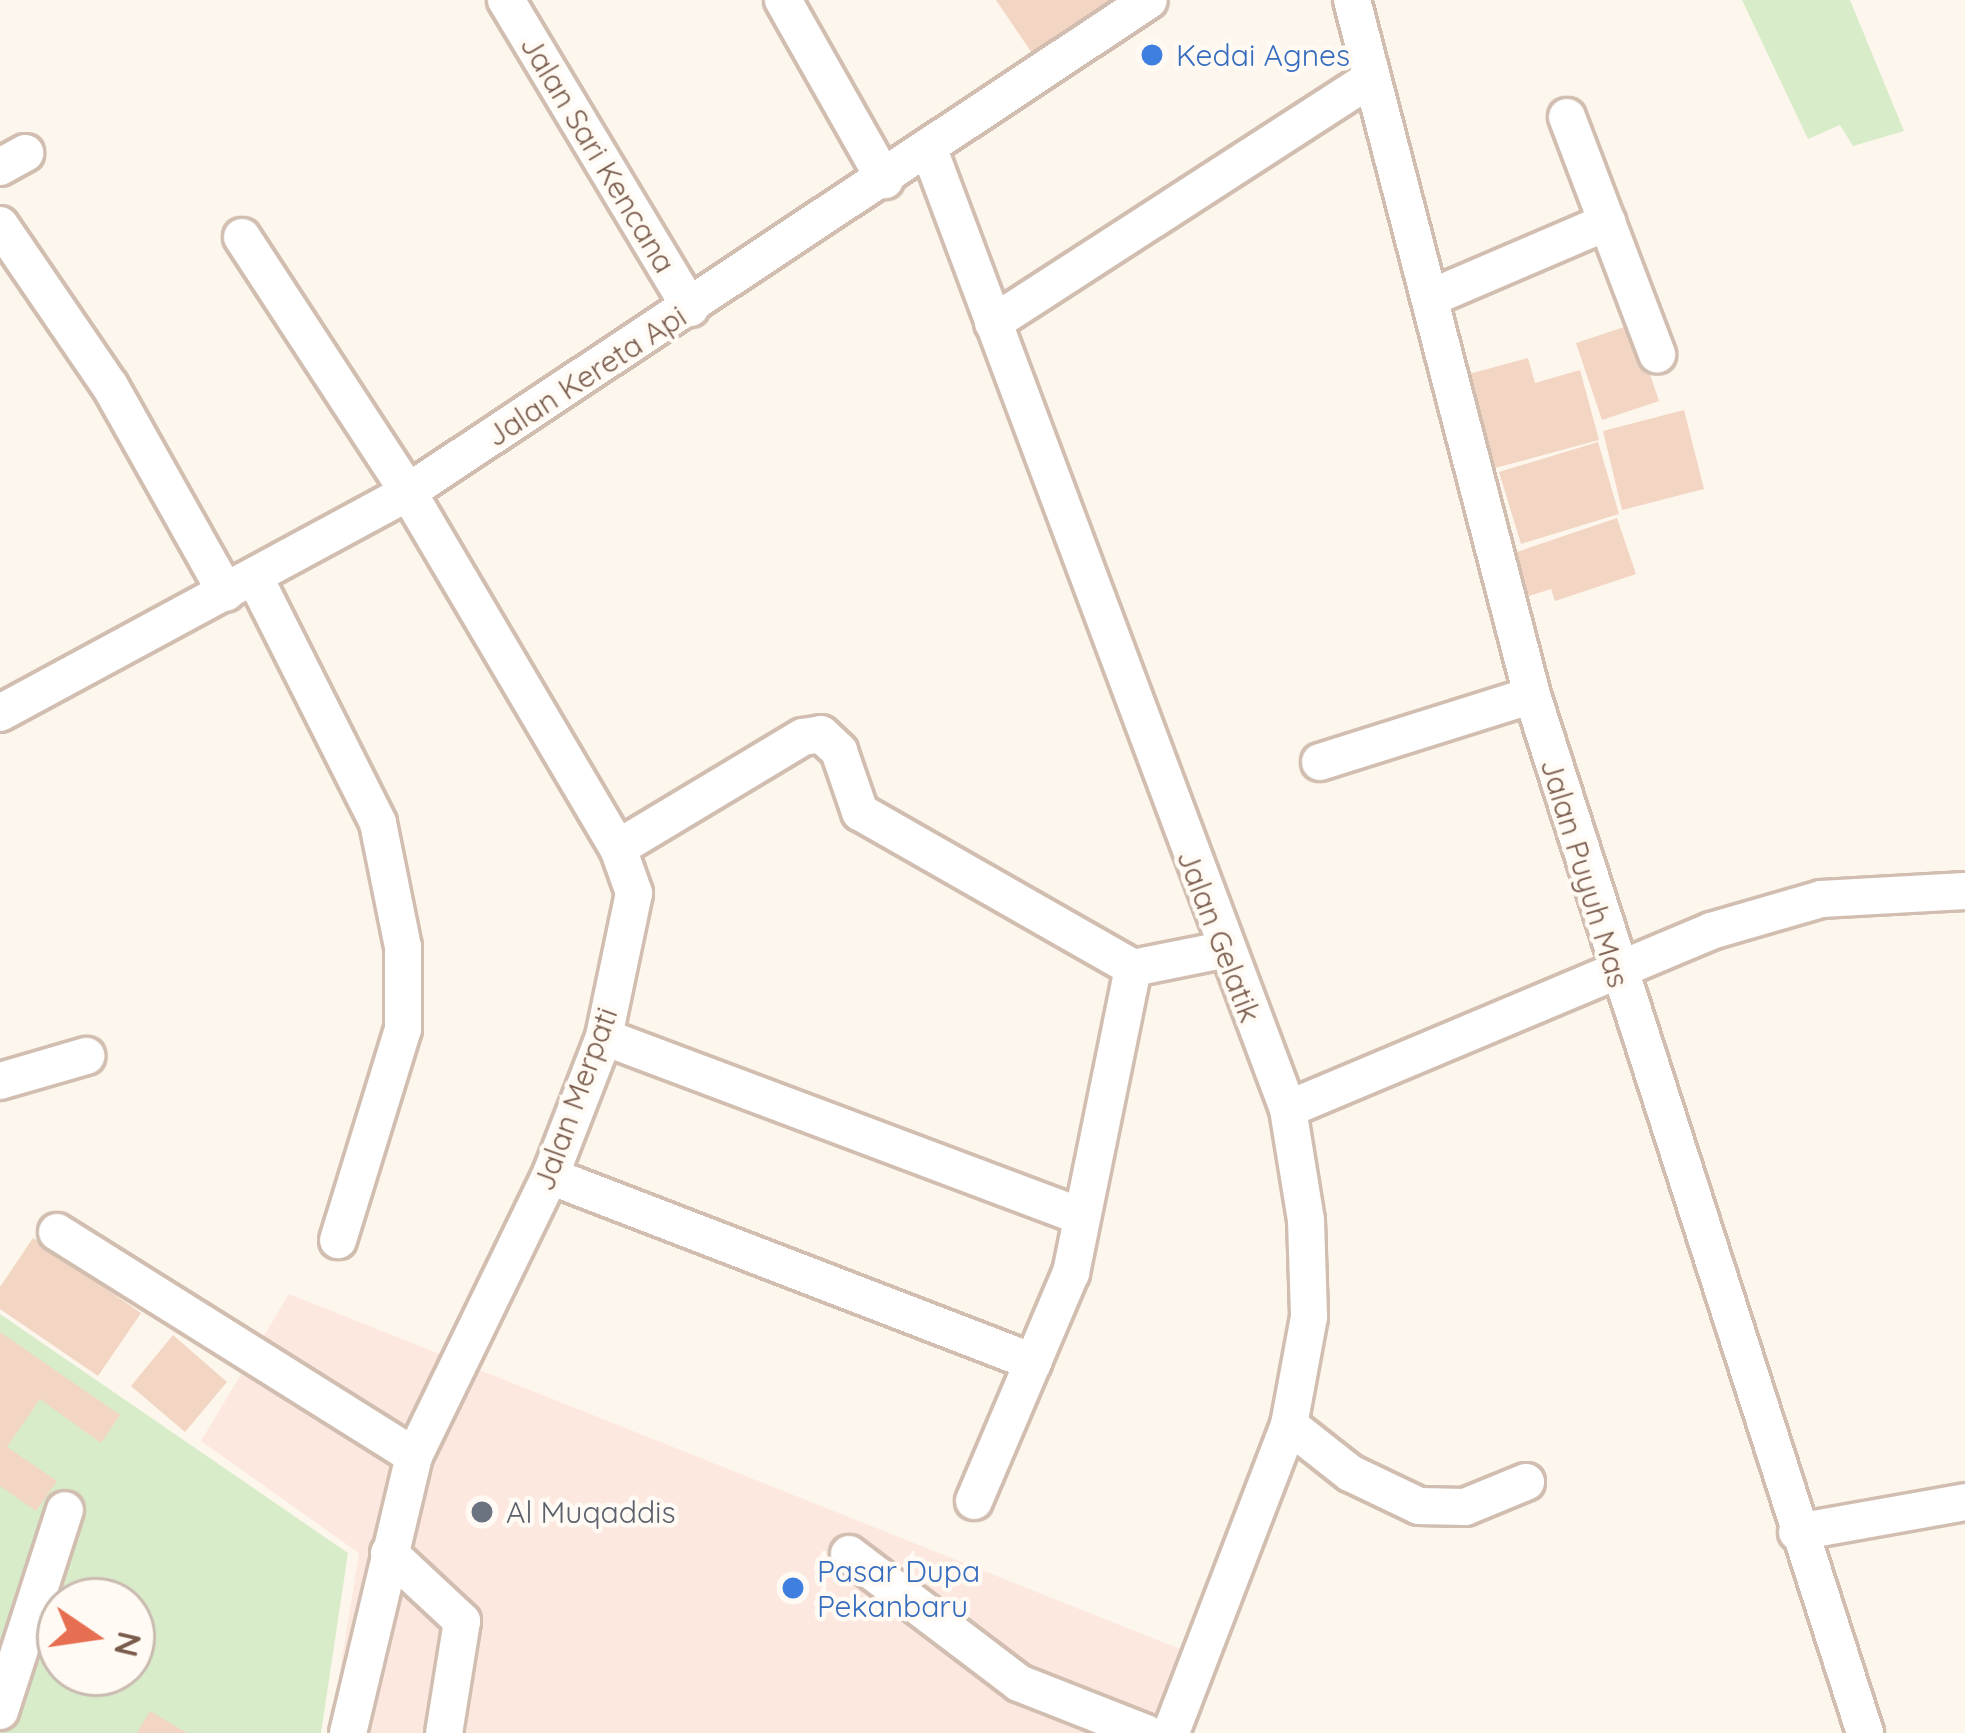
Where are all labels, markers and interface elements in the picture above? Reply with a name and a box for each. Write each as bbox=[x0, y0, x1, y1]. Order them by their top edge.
street label: Jalan Sari Kencana bbox=[513, 29, 683, 279]
place label: Kedai Agnes bbox=[1176, 37, 1350, 73]
marker: Kedai Agnes bbox=[1139, 42, 1165, 68]
street label: Jalan Kereta Api bbox=[479, 298, 693, 454]
street label: Jalan Puyuh Mas bbox=[1533, 754, 1637, 992]
street label: Jalan Gelatik bbox=[1170, 845, 1268, 1027]
street label: Jalan Merpati bbox=[525, 1003, 625, 1195]
place label: Al Muqaddis bbox=[506, 1494, 676, 1530]
marker: Al Muqaddis bbox=[469, 1499, 495, 1525]
place label: Pasar Dupa Pekanbaru bbox=[817, 1553, 980, 1624]
marker: Pasar Dupa Pekanbaru bbox=[780, 1575, 806, 1601]
north arrow bbox=[36, 1577, 156, 1697]
text: N bbox=[106, 1628, 151, 1661]

